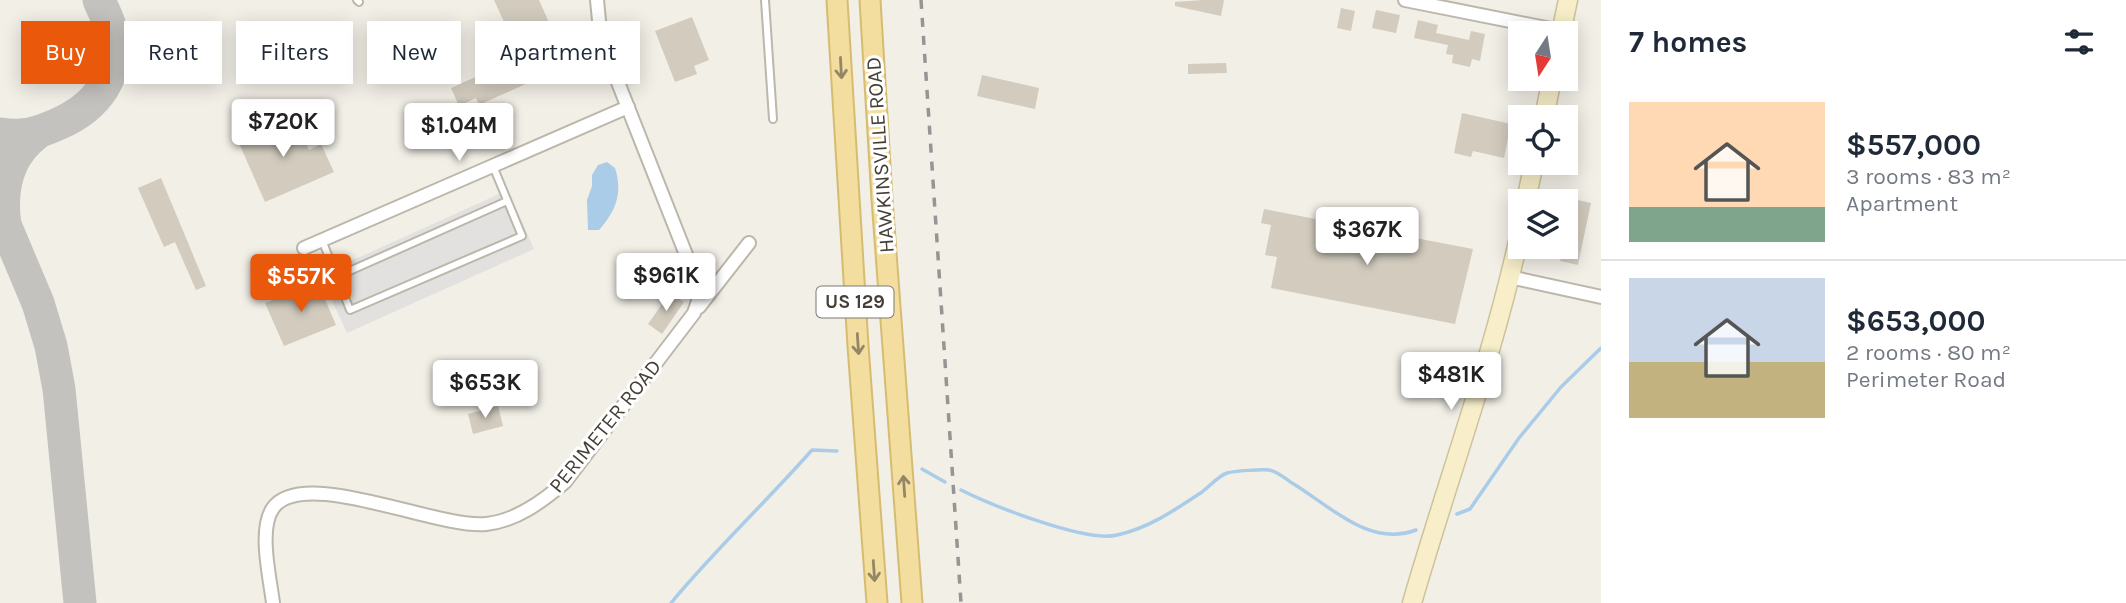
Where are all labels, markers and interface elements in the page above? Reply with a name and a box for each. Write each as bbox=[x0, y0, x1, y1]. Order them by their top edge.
chip: Buy bbox=[21, 21, 110, 84]
chip: Rent bbox=[124, 21, 222, 84]
chip: Filters bbox=[236, 21, 353, 84]
chip: New bbox=[367, 21, 461, 84]
chip: Apartment bbox=[475, 21, 640, 84]
north arrow bbox=[1508, 21, 1578, 91]
map controls bbox=[1508, 21, 1578, 259]
icon: filters bbox=[2060, 23, 2098, 61]
text: 7 homes bbox=[1629, 24, 1747, 60]
one-way arrow bbox=[835, 56, 848, 79]
street label: HAWKINSVILLE ROAD bbox=[861, 56, 899, 254]
pin: $720K bbox=[234, 100, 332, 159]
pin: $1.04M bbox=[402, 104, 516, 163]
button: locate bbox=[1508, 105, 1578, 175]
text: $720K bbox=[248, 108, 318, 135]
text: $1.04M bbox=[420, 112, 498, 139]
text: $557,000 bbox=[1846, 127, 1981, 163]
icon: home bbox=[1685, 130, 1769, 214]
text: 3 rooms · 83 m² bbox=[1846, 163, 2011, 190]
button: layers bbox=[1508, 189, 1578, 259]
text: Apartment bbox=[1846, 190, 1958, 217]
pin: $367K bbox=[1318, 208, 1416, 267]
text: $367K bbox=[1332, 216, 1402, 243]
pin: $557K bbox=[252, 254, 350, 314]
pin: $961K bbox=[617, 254, 715, 313]
text: $961K bbox=[632, 262, 700, 289]
text: $557K bbox=[266, 263, 336, 290]
road number: US 129 bbox=[816, 286, 894, 318]
text: $653,000 bbox=[1846, 303, 1986, 339]
icon: home bbox=[1685, 306, 1769, 390]
one-way arrow bbox=[851, 332, 864, 355]
text: 2 rooms · 80 m² bbox=[1846, 339, 2011, 366]
pin: $481K bbox=[1402, 352, 1500, 412]
street label: PERIMETER ROAD bbox=[544, 355, 666, 497]
pin: $653K bbox=[436, 360, 534, 420]
text: $481K bbox=[1417, 361, 1485, 388]
text: Perimeter Road bbox=[1846, 366, 2006, 393]
text: $653K bbox=[449, 369, 521, 396]
one-way arrow bbox=[897, 475, 910, 498]
one-way arrow bbox=[868, 559, 881, 582]

